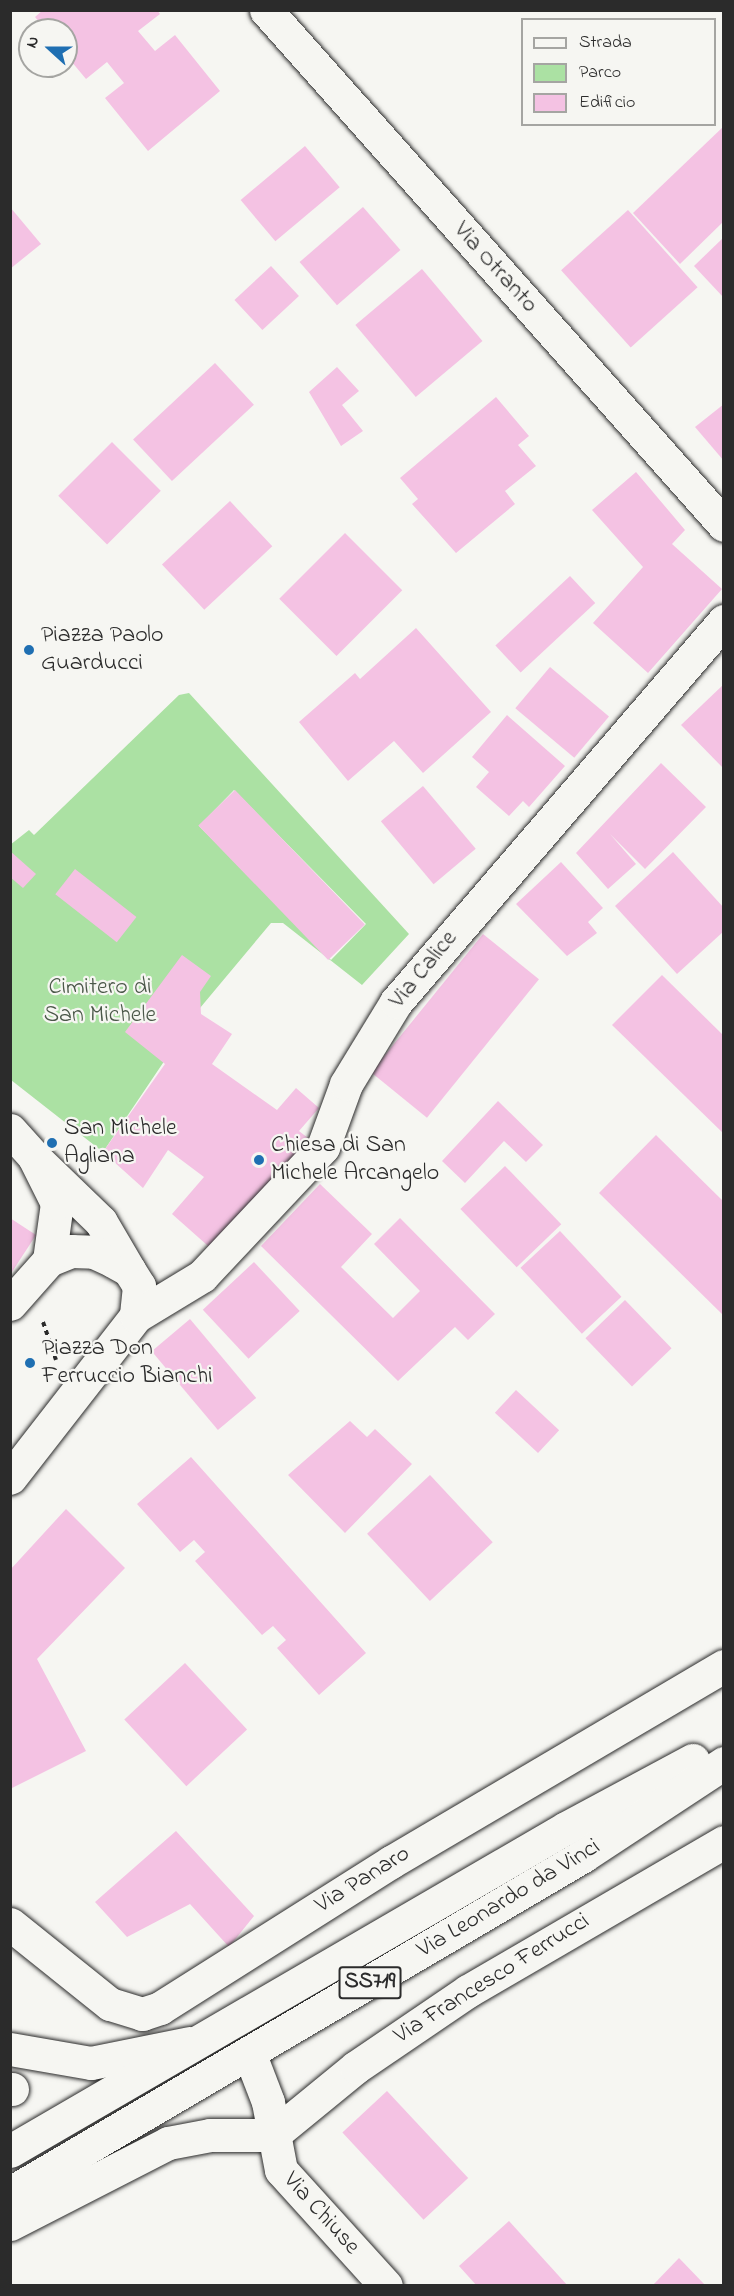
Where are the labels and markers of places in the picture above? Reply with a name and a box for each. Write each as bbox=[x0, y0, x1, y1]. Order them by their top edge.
place label: Piazza Paolo Guarducci bbox=[41, 622, 163, 678]
marker: Piazza Paolo Guarducci bbox=[22, 643, 36, 657]
place label: San Michele Agliana bbox=[64, 1115, 177, 1171]
place label: Chiesa di San Michele Arcangelo bbox=[271, 1132, 439, 1188]
marker: San Michele Agliana bbox=[45, 1136, 59, 1150]
marker: Chiesa di San Michele Arcangelo bbox=[252, 1153, 266, 1167]
place label: Piazza Don Ferruccio Bianchi bbox=[42, 1335, 213, 1391]
marker: Piazza Don Ferruccio Bianchi bbox=[23, 1356, 37, 1370]

